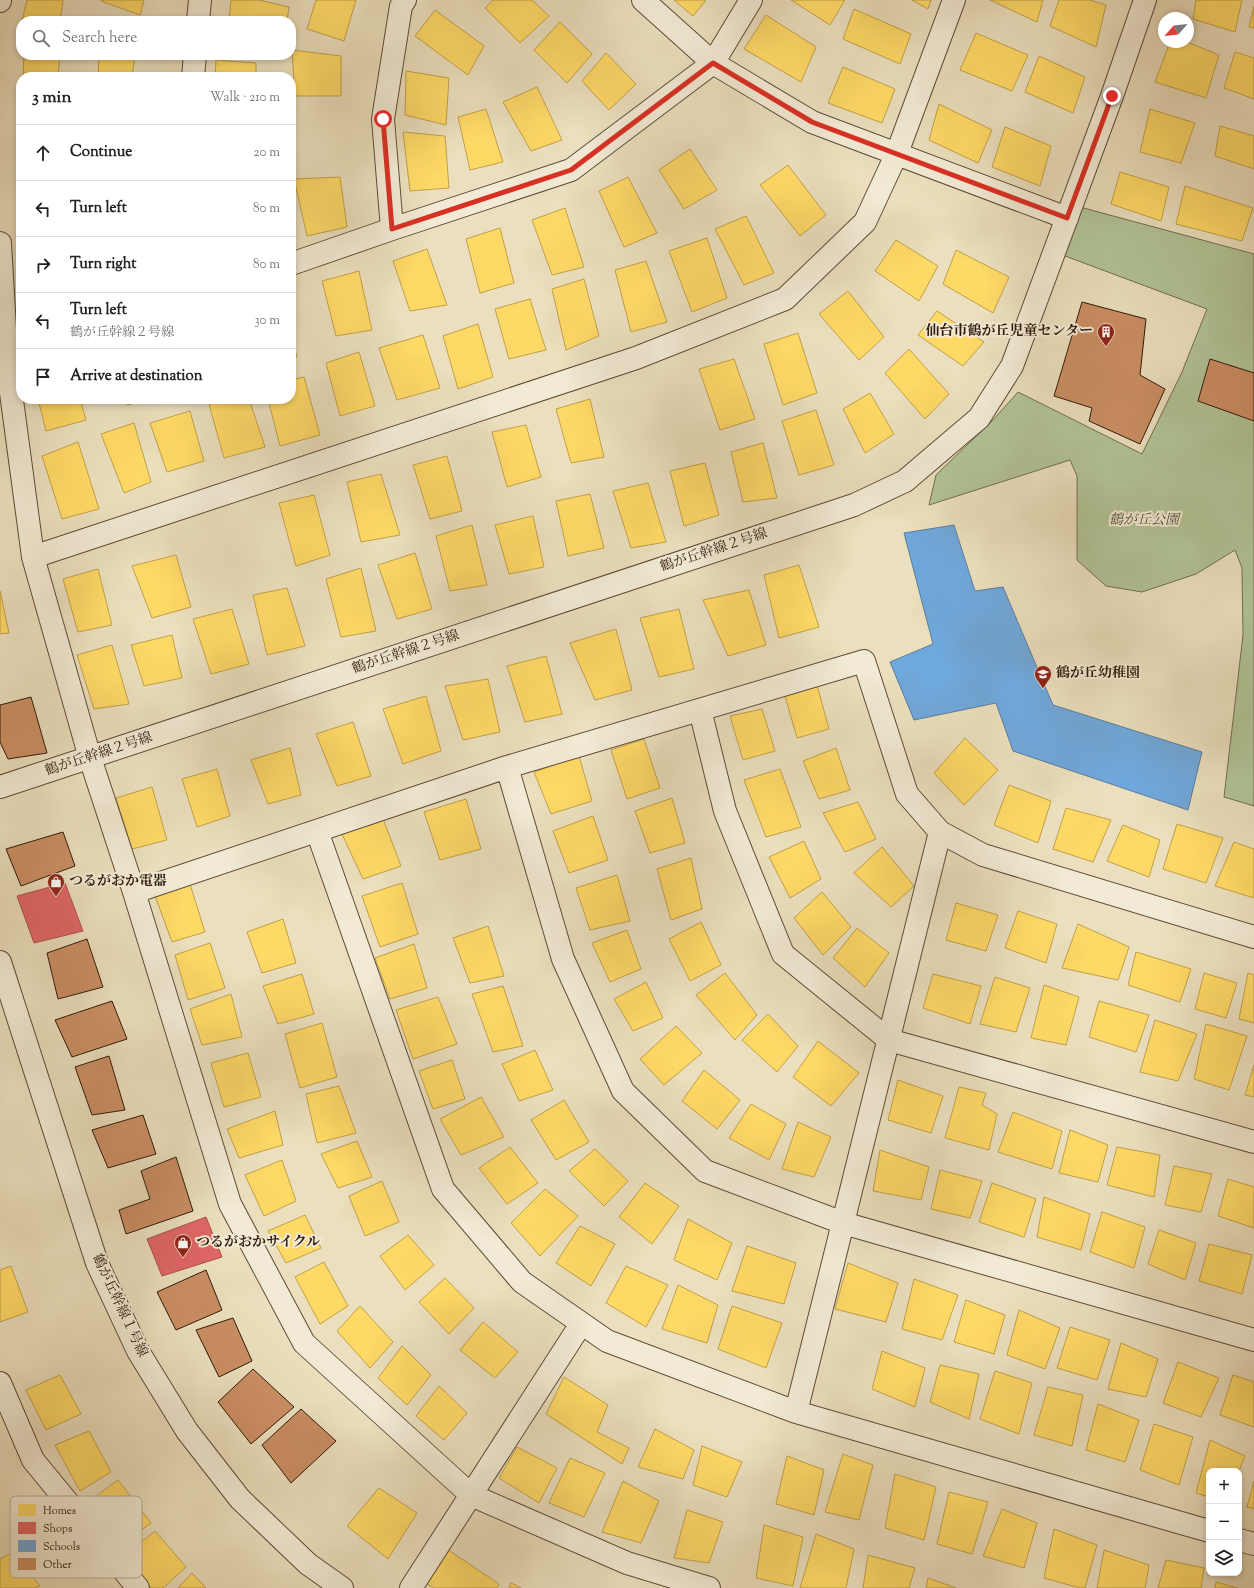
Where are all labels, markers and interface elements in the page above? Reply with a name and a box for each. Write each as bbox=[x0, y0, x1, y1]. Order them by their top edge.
north arrow bbox=[1158, 12, 1194, 48]
search box bbox=[16, 16, 296, 60]
icon: search bbox=[30, 27, 52, 49]
text: Search here bbox=[62, 28, 137, 49]
text: 3 min bbox=[32, 86, 71, 110]
route end bbox=[1103, 87, 1121, 105]
text: Walk · 210 m bbox=[210, 89, 280, 107]
route start bbox=[374, 110, 392, 128]
icon: ahead bbox=[32, 142, 54, 164]
text: Continue bbox=[70, 142, 132, 163]
text: 20 m bbox=[254, 144, 280, 162]
icon: left bbox=[32, 198, 54, 220]
text: Turn left bbox=[70, 198, 127, 219]
text: 80 m bbox=[253, 200, 280, 218]
icon: right bbox=[32, 254, 54, 276]
text: Turn right bbox=[70, 254, 136, 275]
text: 80 m bbox=[253, 256, 280, 274]
text: Turn left bbox=[70, 300, 127, 321]
icon: left bbox=[32, 310, 54, 332]
text: 30 m bbox=[254, 312, 280, 330]
place label: 仙台市鶴が丘児童センター bbox=[926, 322, 1093, 342]
building icon: 仙台市鶴が丘児童センター bbox=[1096, 322, 1116, 347]
text: 鶴が丘幹線２号線 bbox=[70, 324, 174, 342]
icon: arrive bbox=[32, 366, 54, 388]
text: Arrive at destination bbox=[70, 366, 203, 387]
park label: 鶴が丘公園 bbox=[1109, 511, 1181, 531]
street label: 鶴が丘幹線２号線 bbox=[658, 524, 770, 578]
street label: 鶴が丘幹線２号線 bbox=[350, 626, 462, 680]
school or university icon: 鶴が丘幼稚園 bbox=[1033, 664, 1053, 689]
place label: 鶴が丘幼稚園 bbox=[1056, 664, 1140, 684]
street label: 鶴が丘幹線２号線 bbox=[43, 728, 155, 782]
shop icon: つるがおか電器 bbox=[46, 872, 66, 897]
place label: つるがおか電器 bbox=[69, 872, 167, 892]
shop icon: つるがおかサイクル bbox=[173, 1233, 193, 1258]
place label: つるがおかサイクル bbox=[196, 1233, 320, 1253]
street label: 鶴が丘幹線１号線 bbox=[86, 1251, 152, 1361]
map controls bbox=[1206, 1468, 1242, 1576]
button: + bbox=[1206, 1468, 1242, 1504]
legend bbox=[10, 1496, 142, 1578]
text: Homes bbox=[43, 1503, 76, 1519]
button: − bbox=[1206, 1504, 1242, 1540]
text: Shops bbox=[43, 1521, 72, 1537]
text: Schools bbox=[43, 1539, 80, 1555]
button: layers bbox=[1206, 1540, 1242, 1576]
text: Other bbox=[43, 1557, 72, 1573]

